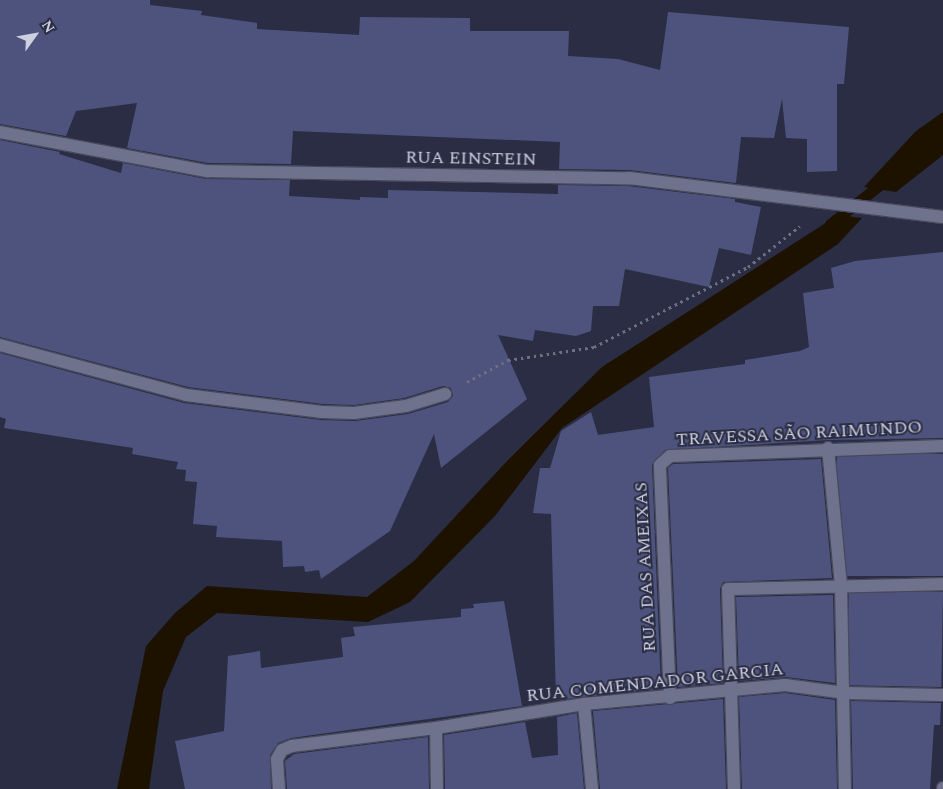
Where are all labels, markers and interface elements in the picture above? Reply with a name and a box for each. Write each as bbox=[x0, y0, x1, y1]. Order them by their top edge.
north arrow bbox=[10, 10, 60, 60]
text: N bbox=[36, 16, 60, 37]
street label: RUA EINSTEIN bbox=[405, 147, 537, 171]
street label: TRAVESSA SÃO RAIMUNDO bbox=[675, 417, 923, 451]
street label: RUA DAS AMEIXAS bbox=[631, 482, 661, 652]
street label: RUA COMENDADOR GARCIA bbox=[525, 659, 785, 707]

